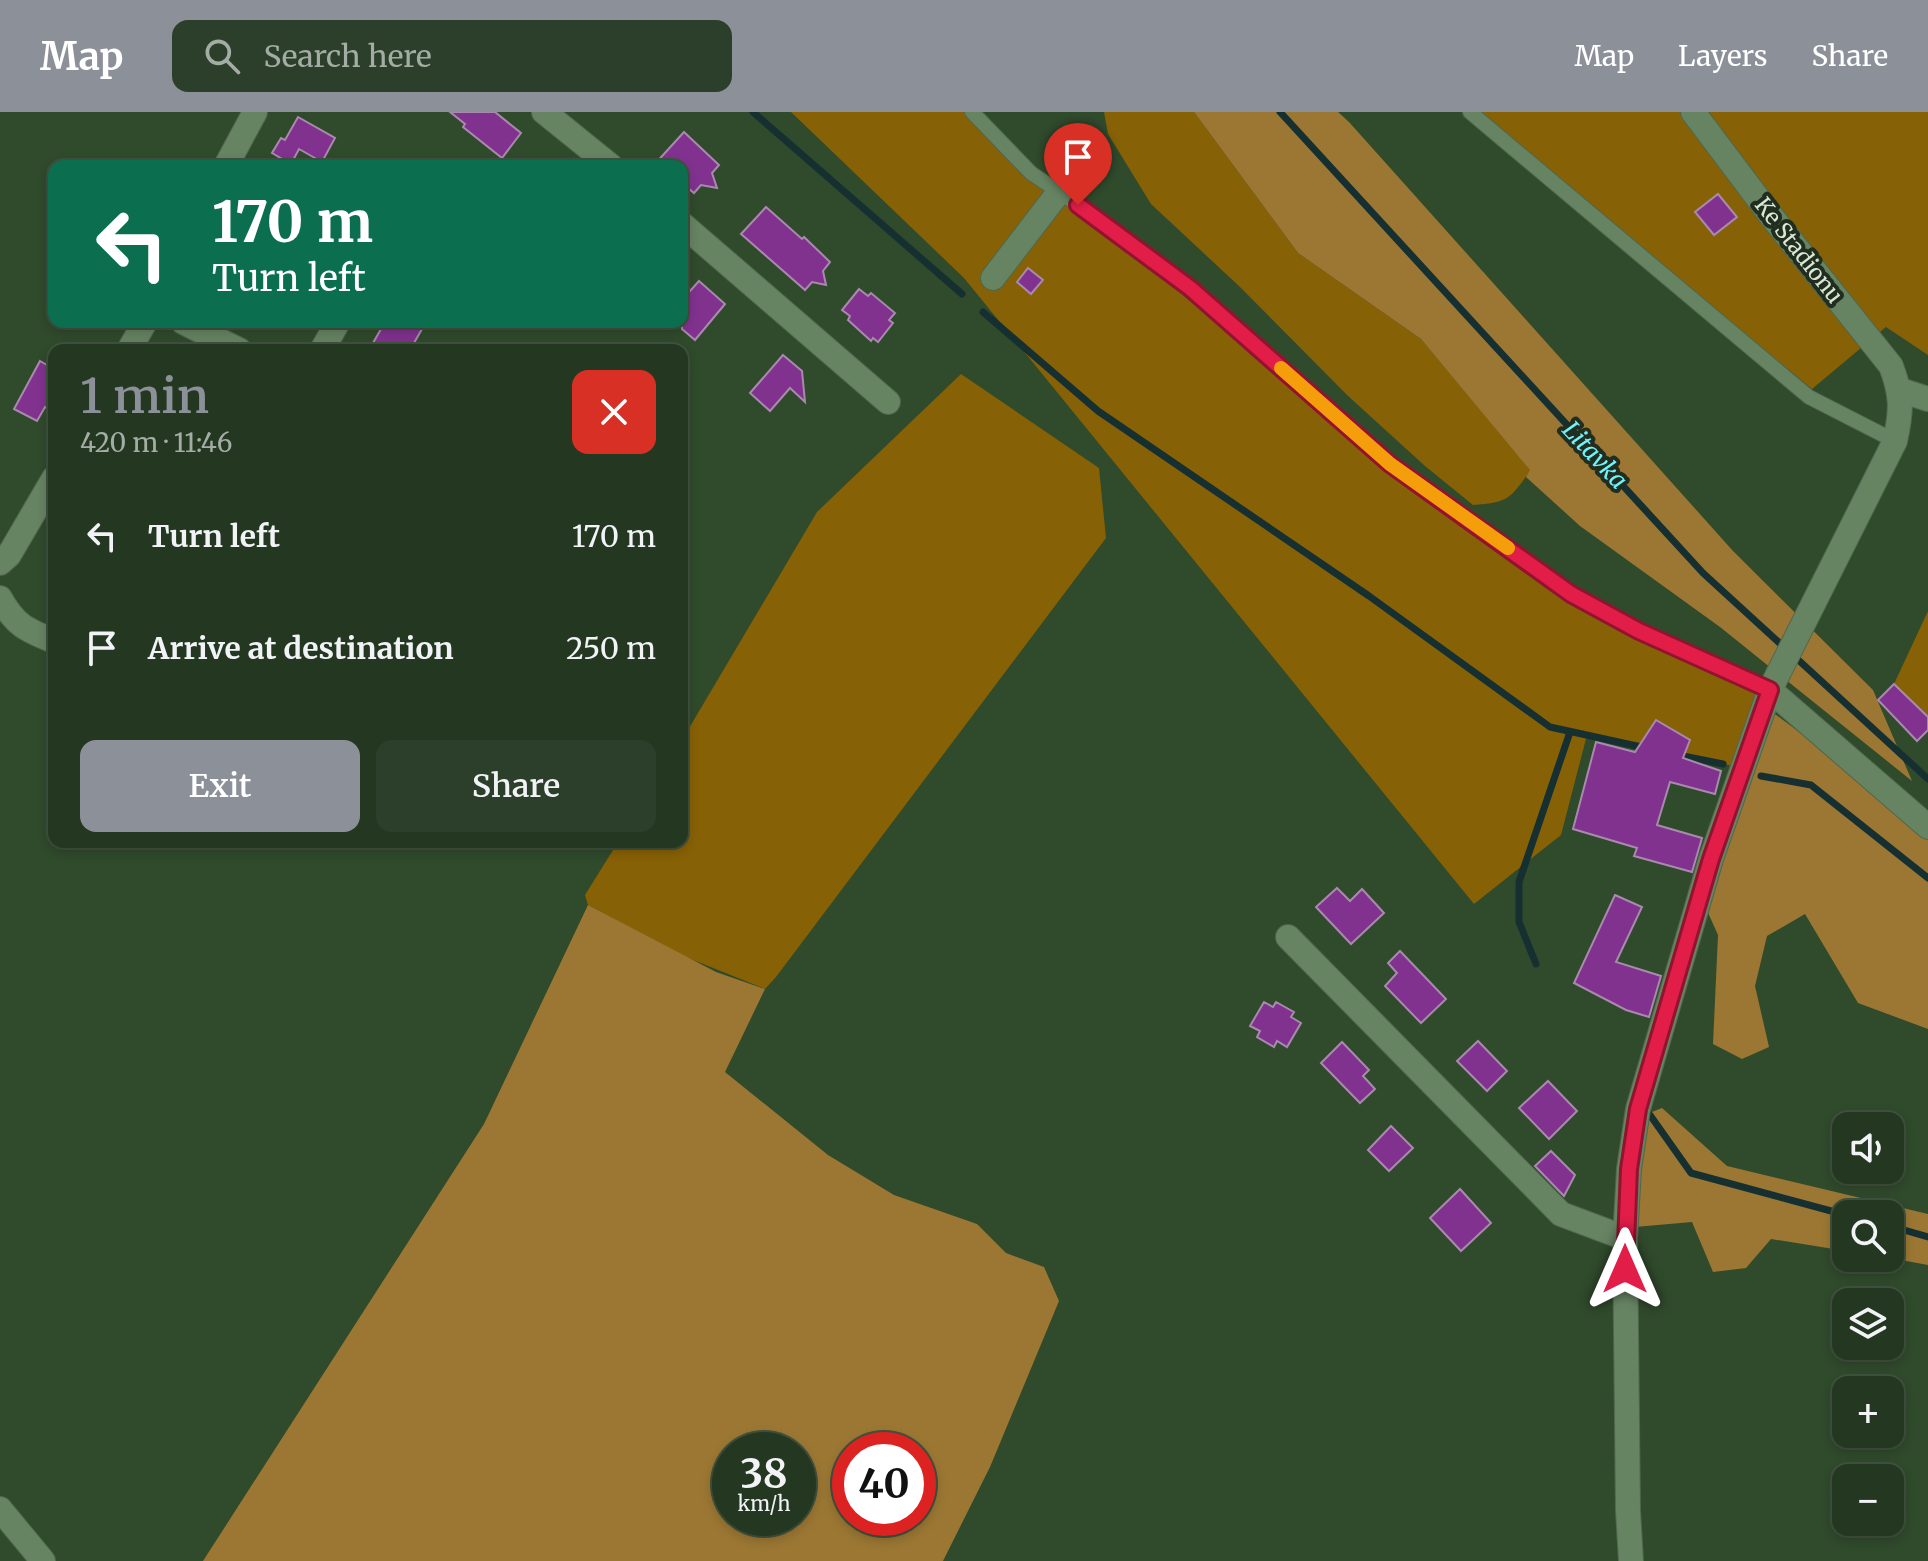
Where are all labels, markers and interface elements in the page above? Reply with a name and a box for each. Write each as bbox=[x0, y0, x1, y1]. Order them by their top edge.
search box bbox=[172, 20, 732, 92]
text: Map bbox=[40, 33, 124, 80]
icon: search bbox=[200, 34, 244, 78]
text: Search here bbox=[264, 37, 432, 75]
text: Map bbox=[1574, 38, 1634, 74]
text: Layers bbox=[1678, 38, 1767, 74]
text: Share bbox=[1811, 38, 1888, 74]
pin bbox=[1044, 123, 1112, 205]
icon: arrive bbox=[1056, 135, 1100, 179]
text: 170 m bbox=[212, 187, 373, 257]
street label: Ke Stadionu bbox=[1749, 191, 1849, 309]
icon: left bbox=[80, 192, 184, 296]
text: Turn left bbox=[212, 256, 366, 301]
text: 1 min bbox=[80, 366, 209, 426]
button: close bbox=[572, 370, 656, 454]
water label: Litavka bbox=[1556, 415, 1634, 495]
text: 420 m · 11:46 bbox=[80, 426, 232, 459]
icon: left bbox=[80, 514, 124, 558]
text: Turn left bbox=[148, 517, 280, 555]
text: 170 m bbox=[572, 517, 656, 555]
icon: arrive bbox=[80, 626, 124, 670]
text: Arrive at destination bbox=[148, 629, 454, 667]
text: 250 m bbox=[566, 629, 656, 667]
button: Exit bbox=[80, 740, 360, 832]
button: Share bbox=[376, 740, 656, 832]
map controls bbox=[1832, 1112, 1904, 1536]
button: sound bbox=[1832, 1112, 1904, 1184]
button: search bbox=[1832, 1200, 1904, 1272]
position arrow bbox=[1583, 1227, 1667, 1311]
button: layers bbox=[1832, 1288, 1904, 1360]
button: + bbox=[1832, 1376, 1904, 1448]
speed limit sign: 40 bbox=[832, 1432, 936, 1536]
text: 38 bbox=[740, 1449, 788, 1499]
button: − bbox=[1832, 1464, 1904, 1536]
text: km/h bbox=[738, 1491, 790, 1516]

